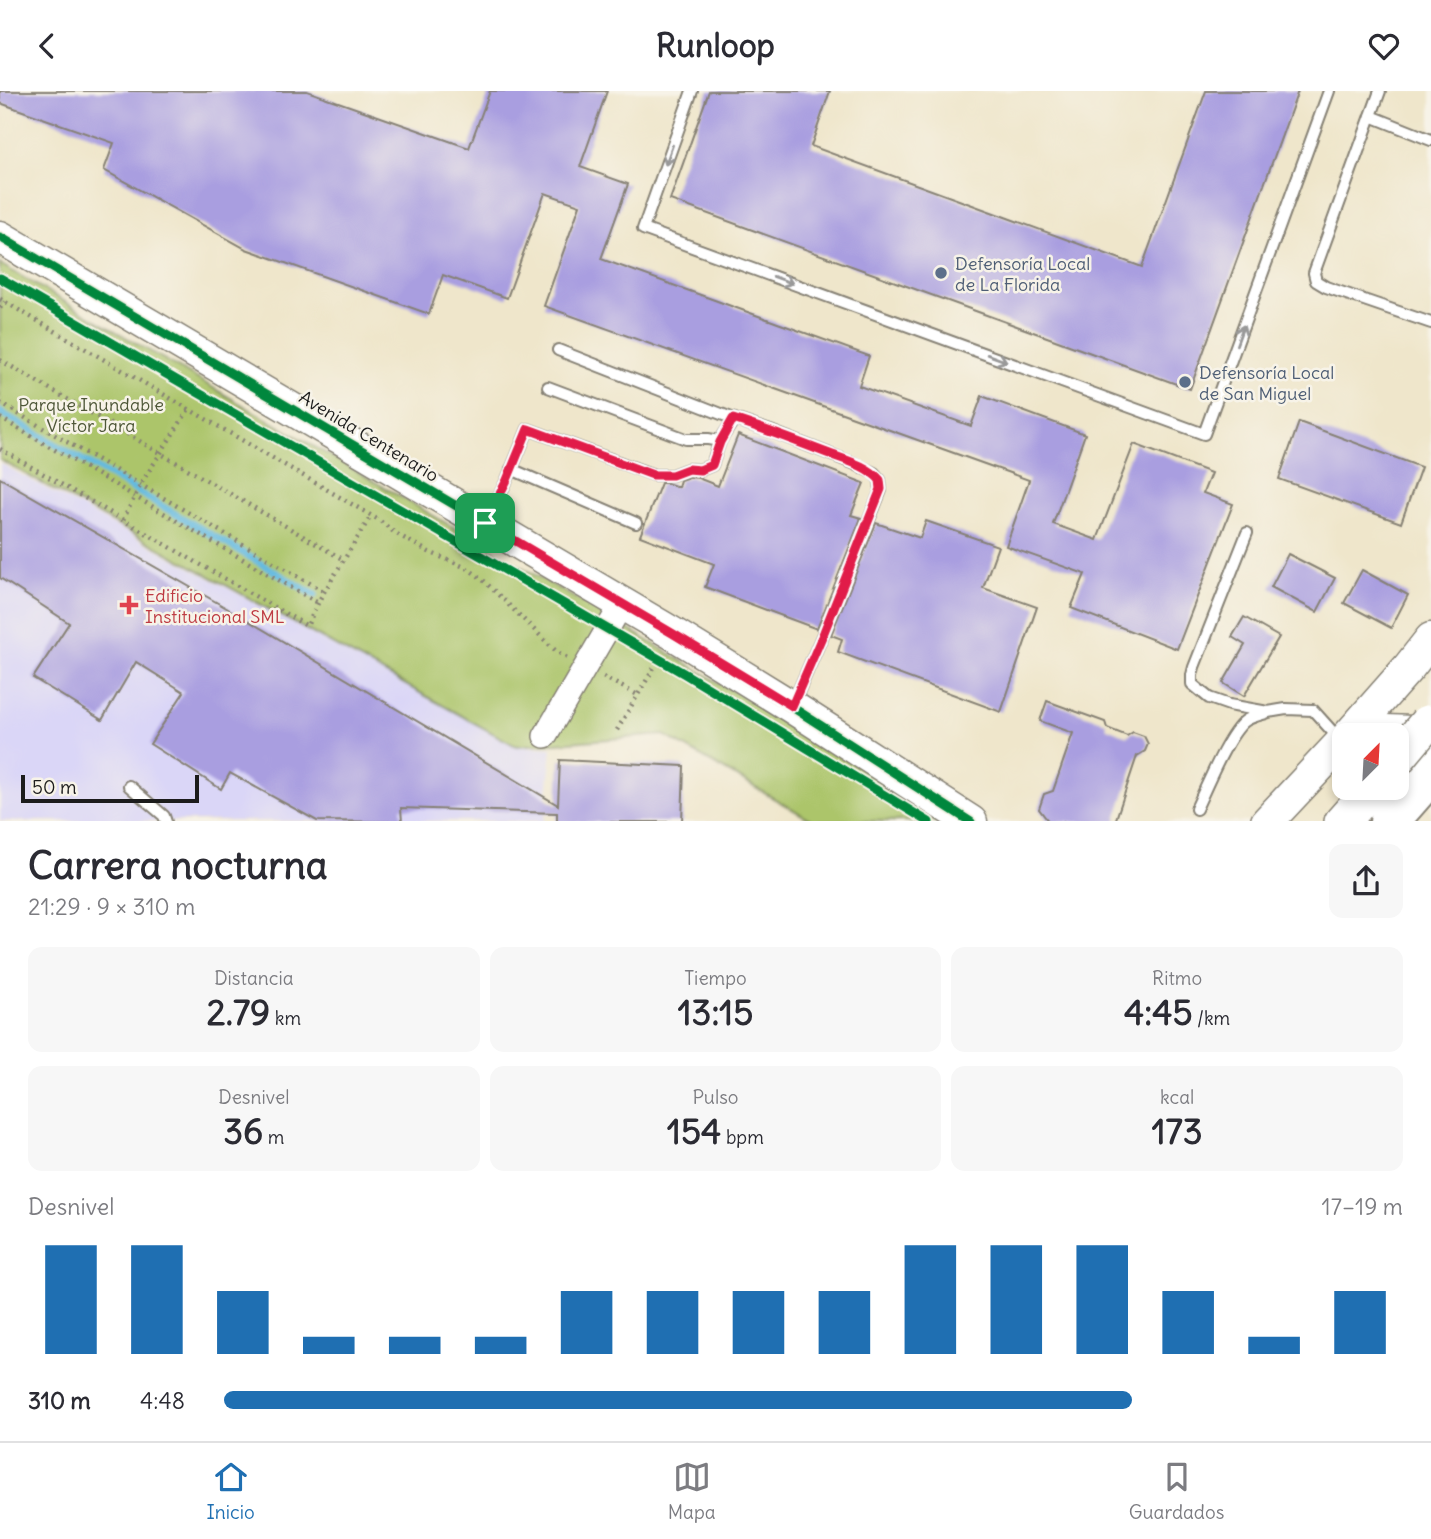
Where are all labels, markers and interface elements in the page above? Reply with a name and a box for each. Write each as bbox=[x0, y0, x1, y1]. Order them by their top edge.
text: Runloop bbox=[656, 25, 775, 66]
icon: back bbox=[28, 27, 66, 65]
icon: heart bbox=[1365, 27, 1403, 65]
one-way arrow bbox=[662, 144, 674, 166]
place label: Defensoría Local de La Florida bbox=[955, 252, 1090, 296]
marker: Defensoría Local de La Florida bbox=[933, 265, 949, 281]
one-way arrow bbox=[772, 275, 794, 287]
one-way arrow bbox=[1235, 324, 1247, 346]
one-way arrow bbox=[985, 353, 1007, 365]
place label: Defensoría Local de San Miguel bbox=[1199, 361, 1334, 405]
marker: Defensoría Local de San Miguel bbox=[1177, 374, 1193, 390]
street label: Avenida Centenario bbox=[295, 385, 443, 487]
park label: Parque Inundable Víctor Jara bbox=[18, 393, 164, 437]
pin bbox=[455, 493, 515, 553]
icon: arrive bbox=[466, 504, 504, 542]
place label: Edificio Institucional SML bbox=[145, 584, 285, 628]
marker: Edificio Institucional SML bbox=[119, 595, 139, 615]
north arrow bbox=[1332, 723, 1409, 800]
map controls bbox=[1332, 723, 1409, 800]
scale bar bbox=[21, 773, 200, 804]
text: 50 m bbox=[32, 775, 77, 799]
text: Carrera nocturna bbox=[28, 842, 327, 889]
button: share bbox=[1329, 844, 1403, 918]
text: 21:29 · 9 × 310 m bbox=[28, 892, 195, 921]
text: Distancia bbox=[214, 966, 294, 990]
text: Tiempo bbox=[684, 966, 747, 990]
text: Ritmo bbox=[1152, 966, 1202, 990]
text: 2.79 bbox=[207, 990, 270, 1034]
text: 13:15 bbox=[678, 990, 753, 1034]
text: 4:45 bbox=[1124, 990, 1193, 1034]
text: km bbox=[270, 1006, 301, 1030]
text: /km bbox=[1193, 1006, 1230, 1030]
text: Desnivel bbox=[218, 1085, 289, 1109]
text: Pulso bbox=[692, 1085, 739, 1109]
text: kcal bbox=[1160, 1085, 1194, 1109]
text: 36 bbox=[223, 1109, 263, 1153]
text: 154 bbox=[667, 1109, 721, 1153]
text: 173 bbox=[1152, 1109, 1203, 1153]
text: m bbox=[263, 1125, 284, 1149]
text: bpm bbox=[721, 1125, 764, 1149]
text: Desnivel bbox=[28, 1192, 114, 1221]
text: 17–19 m bbox=[1322, 1192, 1403, 1221]
text: 310 m bbox=[28, 1386, 91, 1415]
text: 4:48 bbox=[140, 1386, 185, 1415]
tab: Inicio bbox=[207, 1458, 255, 1524]
tab: Mapa bbox=[668, 1458, 716, 1524]
tab: Guardados bbox=[1129, 1458, 1224, 1524]

